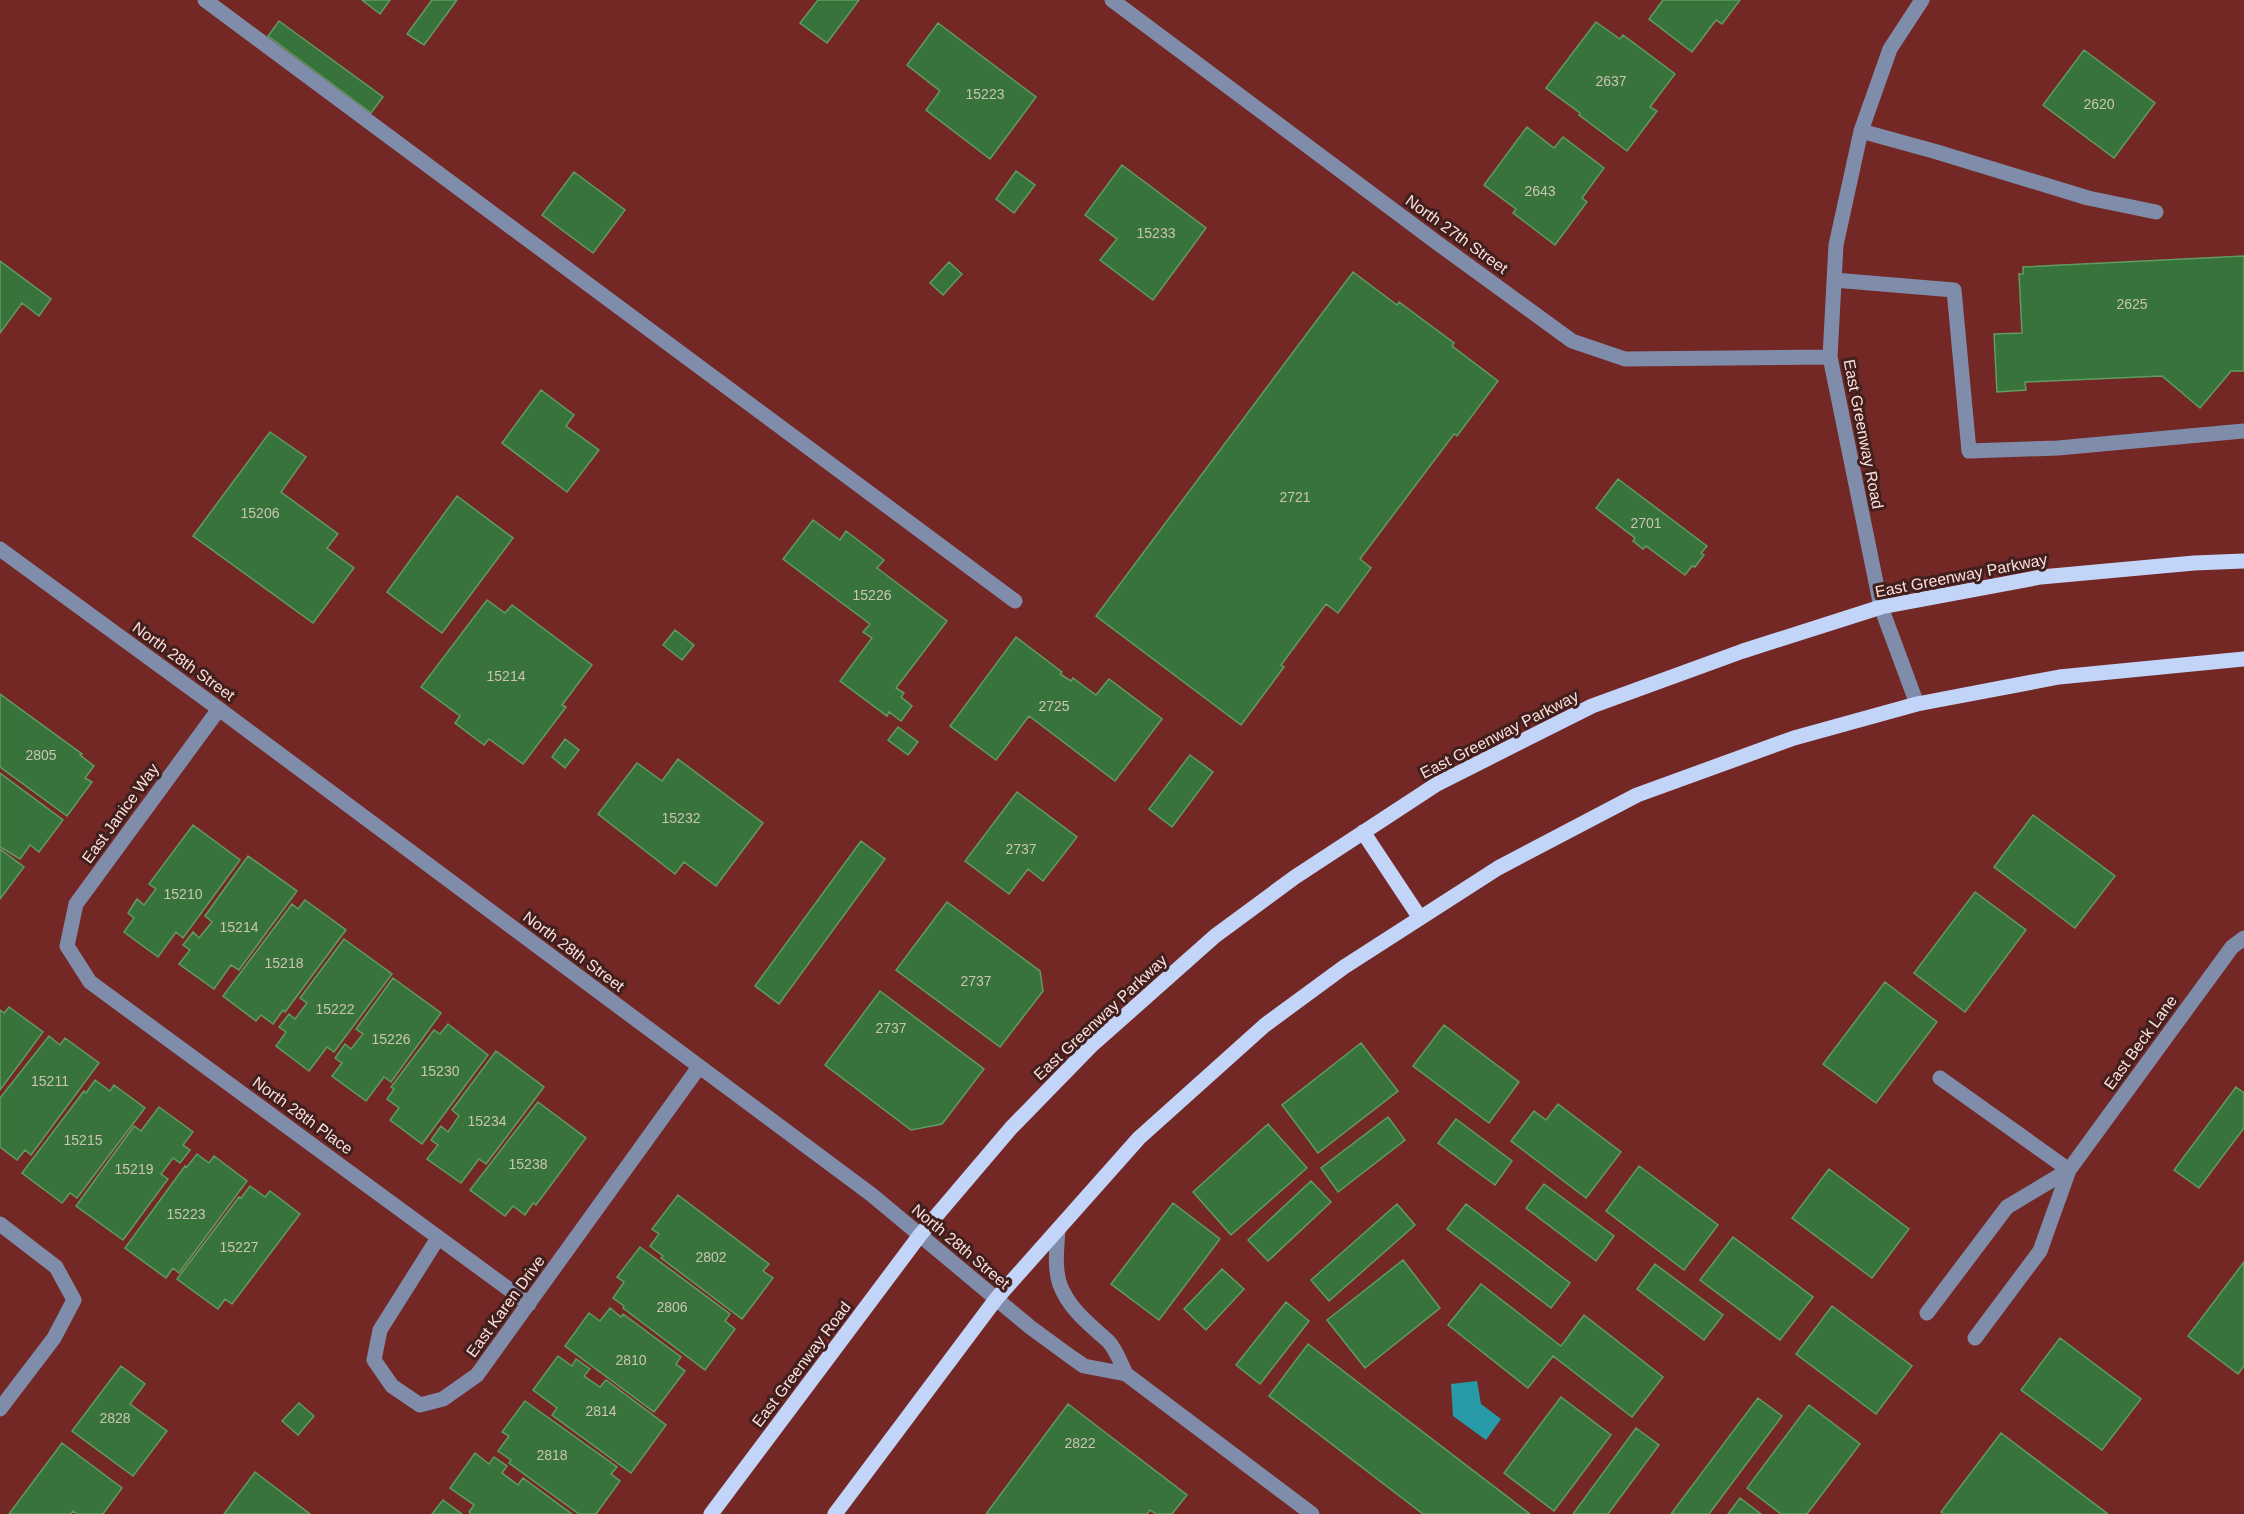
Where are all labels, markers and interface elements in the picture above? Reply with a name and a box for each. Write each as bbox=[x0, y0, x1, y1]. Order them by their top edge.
house number: 2637 bbox=[1595, 73, 1627, 89]
house number: 15223 bbox=[966, 86, 1005, 102]
house number: 2620 bbox=[2083, 96, 2115, 112]
house number: 2643 bbox=[1524, 183, 1556, 199]
street label: North 27th Street bbox=[1402, 192, 1511, 277]
house number: 15233 bbox=[1137, 225, 1176, 241]
house number: 2625 bbox=[2116, 296, 2148, 312]
street label: East Greenway Road bbox=[1841, 358, 1886, 510]
house number: 2721 bbox=[1279, 489, 1311, 505]
house number: 15206 bbox=[241, 505, 280, 521]
house number: 2701 bbox=[1630, 515, 1662, 531]
street label: East Greenway Parkway bbox=[1873, 550, 2049, 601]
house number: 15226 bbox=[853, 587, 892, 603]
street label: North 28th Street bbox=[129, 619, 238, 704]
house number: 15214 bbox=[487, 668, 526, 684]
street label: East Greenway Parkway bbox=[1417, 687, 1581, 782]
house number: 2725 bbox=[1038, 698, 1070, 714]
house number: 2805 bbox=[25, 747, 57, 763]
street label: East Janice Way bbox=[79, 760, 162, 866]
house number: 15232 bbox=[662, 810, 701, 826]
house number: 2737 bbox=[1005, 841, 1037, 857]
house number: 15210 bbox=[164, 886, 203, 902]
street label: North 28th Street bbox=[520, 908, 628, 995]
house number: 15214 bbox=[220, 919, 259, 935]
street label: East Greenway Parkway bbox=[1030, 951, 1170, 1083]
house number: 15218 bbox=[265, 955, 304, 971]
house number: 2737 bbox=[960, 973, 992, 989]
street label: East Beck Lane bbox=[2101, 992, 2180, 1093]
house number: 15222 bbox=[316, 1001, 355, 1017]
house number: 2737 bbox=[875, 1020, 907, 1036]
house number: 15226 bbox=[372, 1031, 411, 1047]
house number: 15230 bbox=[421, 1063, 460, 1079]
house number: 15211 bbox=[31, 1073, 69, 1089]
street label: North 28th Place bbox=[249, 1073, 356, 1157]
house number: 15234 bbox=[468, 1113, 507, 1129]
house number: 15215 bbox=[64, 1132, 103, 1148]
house number: 15238 bbox=[509, 1156, 548, 1172]
house number: 15219 bbox=[115, 1161, 154, 1177]
street label: North 28th Street bbox=[909, 1201, 1013, 1292]
house number: 15223 bbox=[167, 1206, 206, 1222]
house number: 15227 bbox=[220, 1239, 259, 1255]
house number: 2802 bbox=[695, 1249, 727, 1265]
street label: East Karen Drive bbox=[463, 1252, 548, 1360]
street label: East Greenway Road bbox=[749, 1298, 854, 1430]
house number: 2806 bbox=[656, 1299, 688, 1315]
house number: 2810 bbox=[615, 1352, 647, 1368]
house number: 2814 bbox=[585, 1403, 617, 1419]
house number: 2828 bbox=[99, 1410, 131, 1426]
house number: 2822 bbox=[1064, 1435, 1096, 1451]
house number: 2818 bbox=[536, 1447, 568, 1463]

